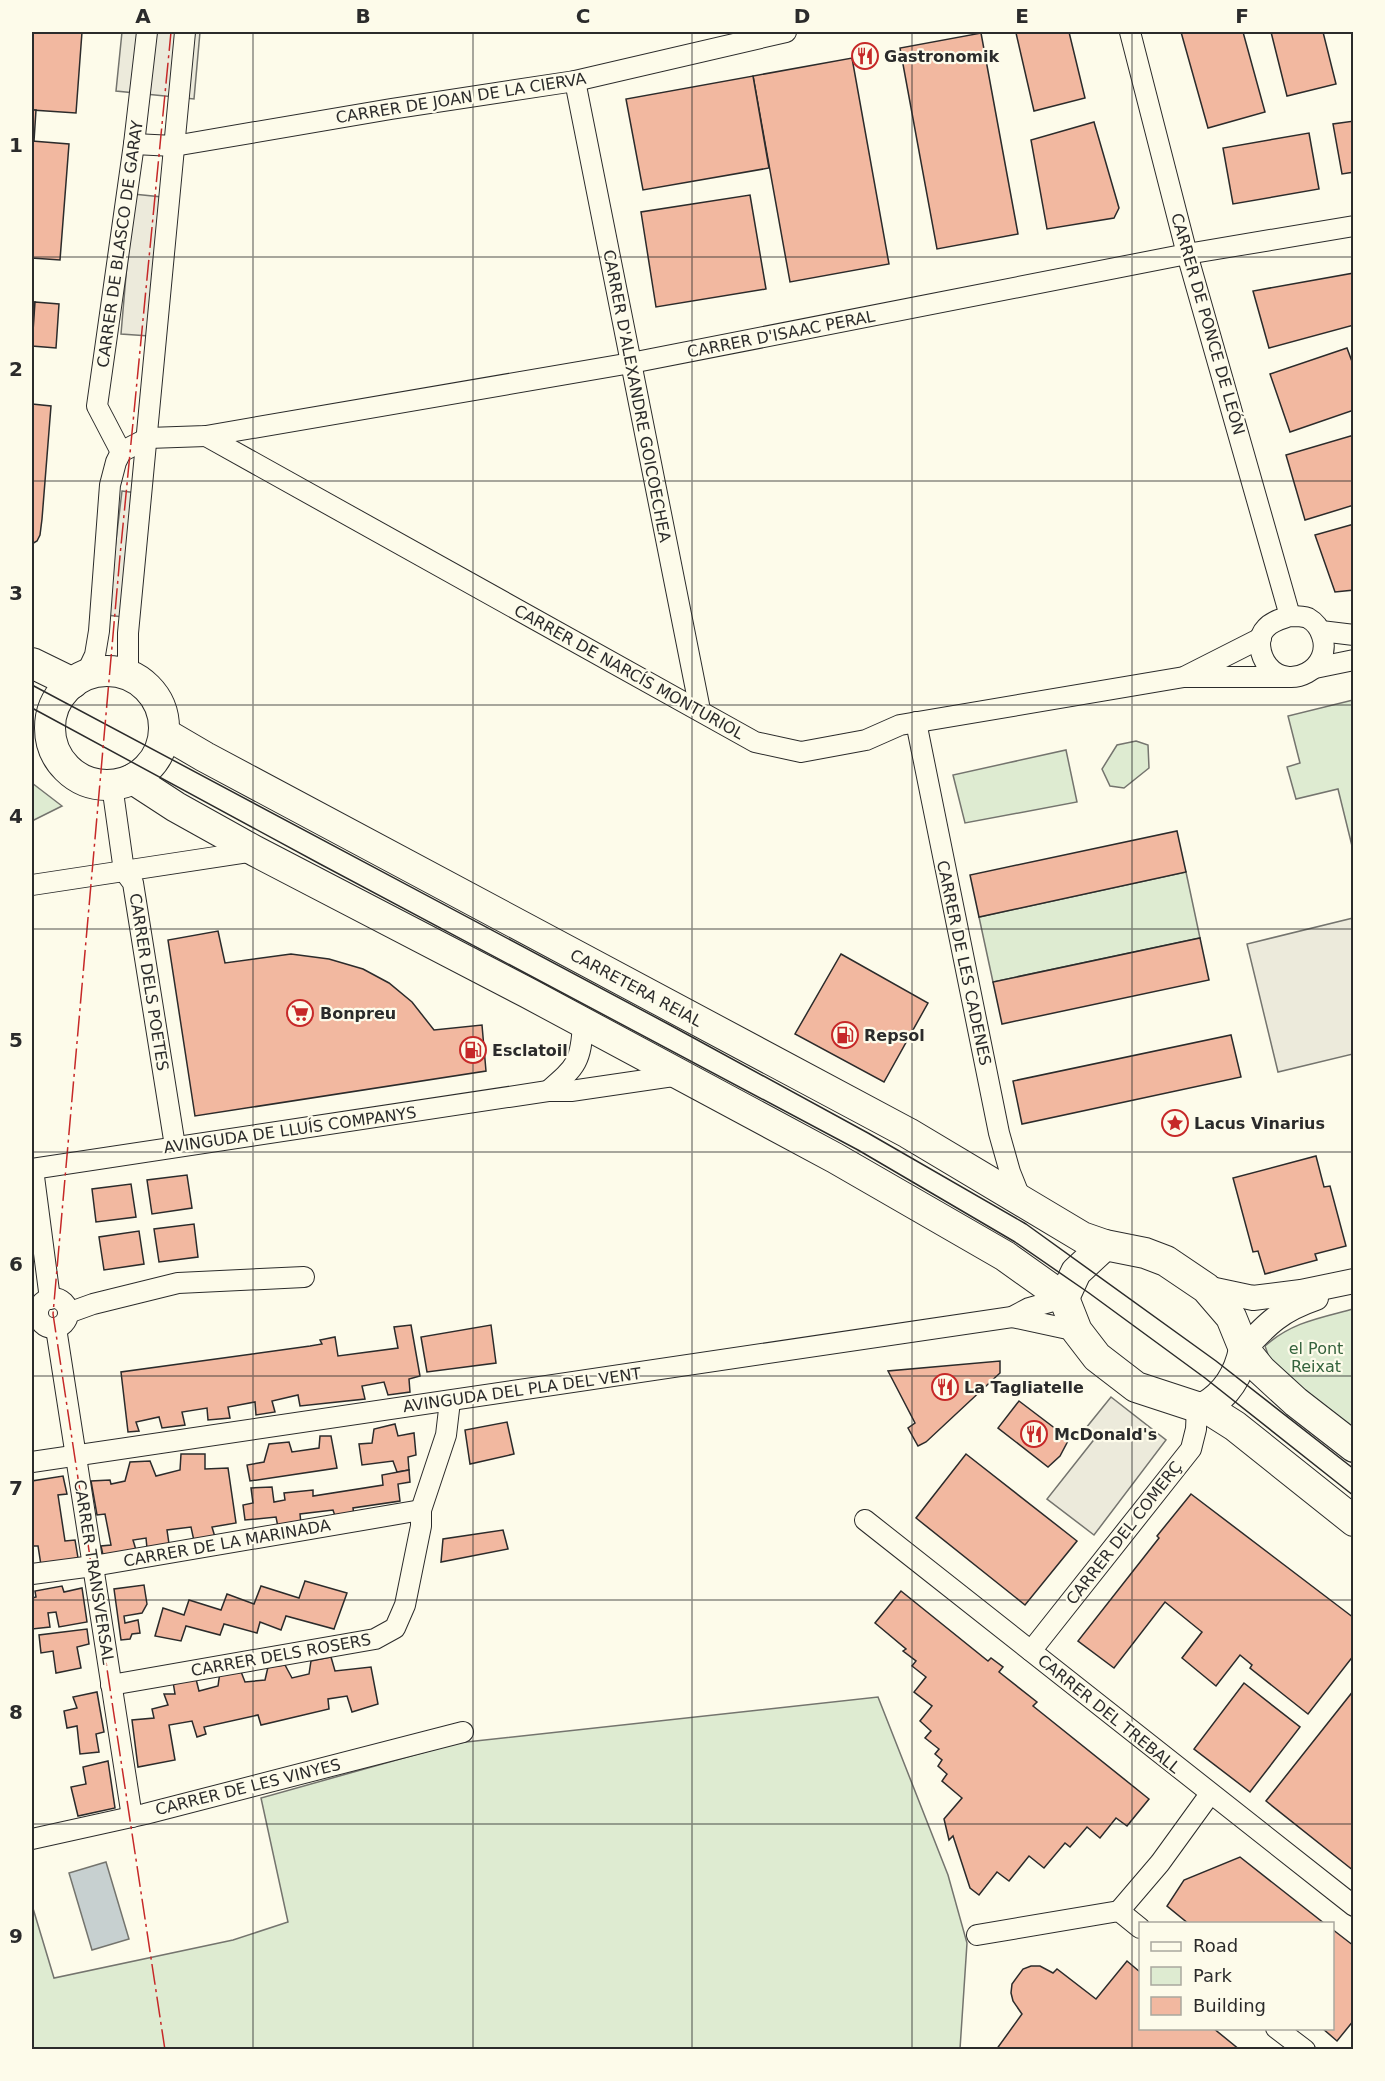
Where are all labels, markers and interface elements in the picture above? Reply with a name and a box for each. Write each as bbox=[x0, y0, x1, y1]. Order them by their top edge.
text: A bbox=[135, 4, 151, 28]
text: B bbox=[355, 4, 371, 28]
text: C bbox=[576, 4, 590, 28]
text: D bbox=[794, 4, 810, 28]
text: E bbox=[1015, 4, 1029, 28]
text: F bbox=[1235, 4, 1249, 28]
restaurant icon: Gastronomik bbox=[850, 41, 880, 71]
place label: Gastronomik bbox=[884, 47, 1000, 66]
street label: CARRER DE JOAN DE LA CIERVA bbox=[334, 69, 588, 127]
street label: CARRER DE BLASCO DE GARAY bbox=[93, 119, 147, 369]
text: 1 bbox=[9, 133, 23, 157]
street label: CARRER DE PONCE DE LEÓN bbox=[1167, 211, 1249, 437]
street label: CARRER D'ALEXANDRE GOICOECHEA bbox=[599, 248, 675, 544]
street label: CARRER D'ISAAC PERAL bbox=[685, 306, 877, 362]
text: 2 bbox=[9, 357, 23, 381]
text: 3 bbox=[9, 581, 23, 605]
street label: CARRER DE NARCÍS MONTURIOL bbox=[511, 601, 747, 743]
text: 4 bbox=[9, 804, 23, 828]
street label: CARRER DE LES CADENES bbox=[933, 859, 995, 1067]
street label: CARRER DELS POETES bbox=[126, 892, 172, 1072]
street label: CARRETERA REIAL bbox=[567, 945, 705, 1031]
supermarket icon: Bonpreu bbox=[285, 998, 315, 1028]
place label: Bonpreu bbox=[320, 1004, 396, 1023]
fuel station icon: Repsol bbox=[830, 1020, 860, 1050]
place label: Repsol bbox=[864, 1026, 925, 1045]
text: 5 bbox=[9, 1028, 23, 1052]
fuel station icon: Esclatoil bbox=[458, 1035, 488, 1065]
place label: Esclatoil bbox=[492, 1041, 568, 1060]
street label: AVINGUDA DE LLUÍS COMPANYS bbox=[162, 1103, 418, 1157]
place icon: Lacus Vinarius bbox=[1160, 1108, 1190, 1138]
place label: Lacus Vinarius bbox=[1194, 1114, 1325, 1133]
text: 6 bbox=[9, 1252, 23, 1276]
park label: el Pont Reixat bbox=[1289, 1339, 1343, 1376]
street label: AVINGUDA DEL PLA DEL VENT bbox=[402, 1364, 643, 1416]
restaurant icon: La Tagliatelle bbox=[930, 1372, 960, 1402]
place label: La Tagliatelle bbox=[964, 1378, 1084, 1397]
restaurant icon: McDonald's bbox=[1019, 1419, 1049, 1449]
place label: McDonald's bbox=[1054, 1425, 1157, 1444]
street label: CARRER DEL COMERÇ bbox=[1062, 1458, 1186, 1608]
text: 7 bbox=[9, 1476, 23, 1500]
street label: CARRER TRANSVERSAL bbox=[70, 1478, 118, 1666]
street label: CARRER DE LA MARINADA bbox=[122, 1515, 332, 1571]
street label: CARRER DELS ROSERS bbox=[189, 1630, 373, 1680]
street label: CARRER DEL TREBALL bbox=[1034, 1651, 1184, 1777]
text: 8 bbox=[9, 1700, 23, 1724]
street label: CARRER DE LES VINYES bbox=[153, 1755, 343, 1819]
legend bbox=[1139, 1922, 1334, 2030]
text: 9 bbox=[9, 1924, 23, 1948]
text: Road bbox=[1193, 1935, 1238, 1956]
text: Park bbox=[1193, 1965, 1232, 1986]
text: Building bbox=[1193, 1995, 1266, 2016]

